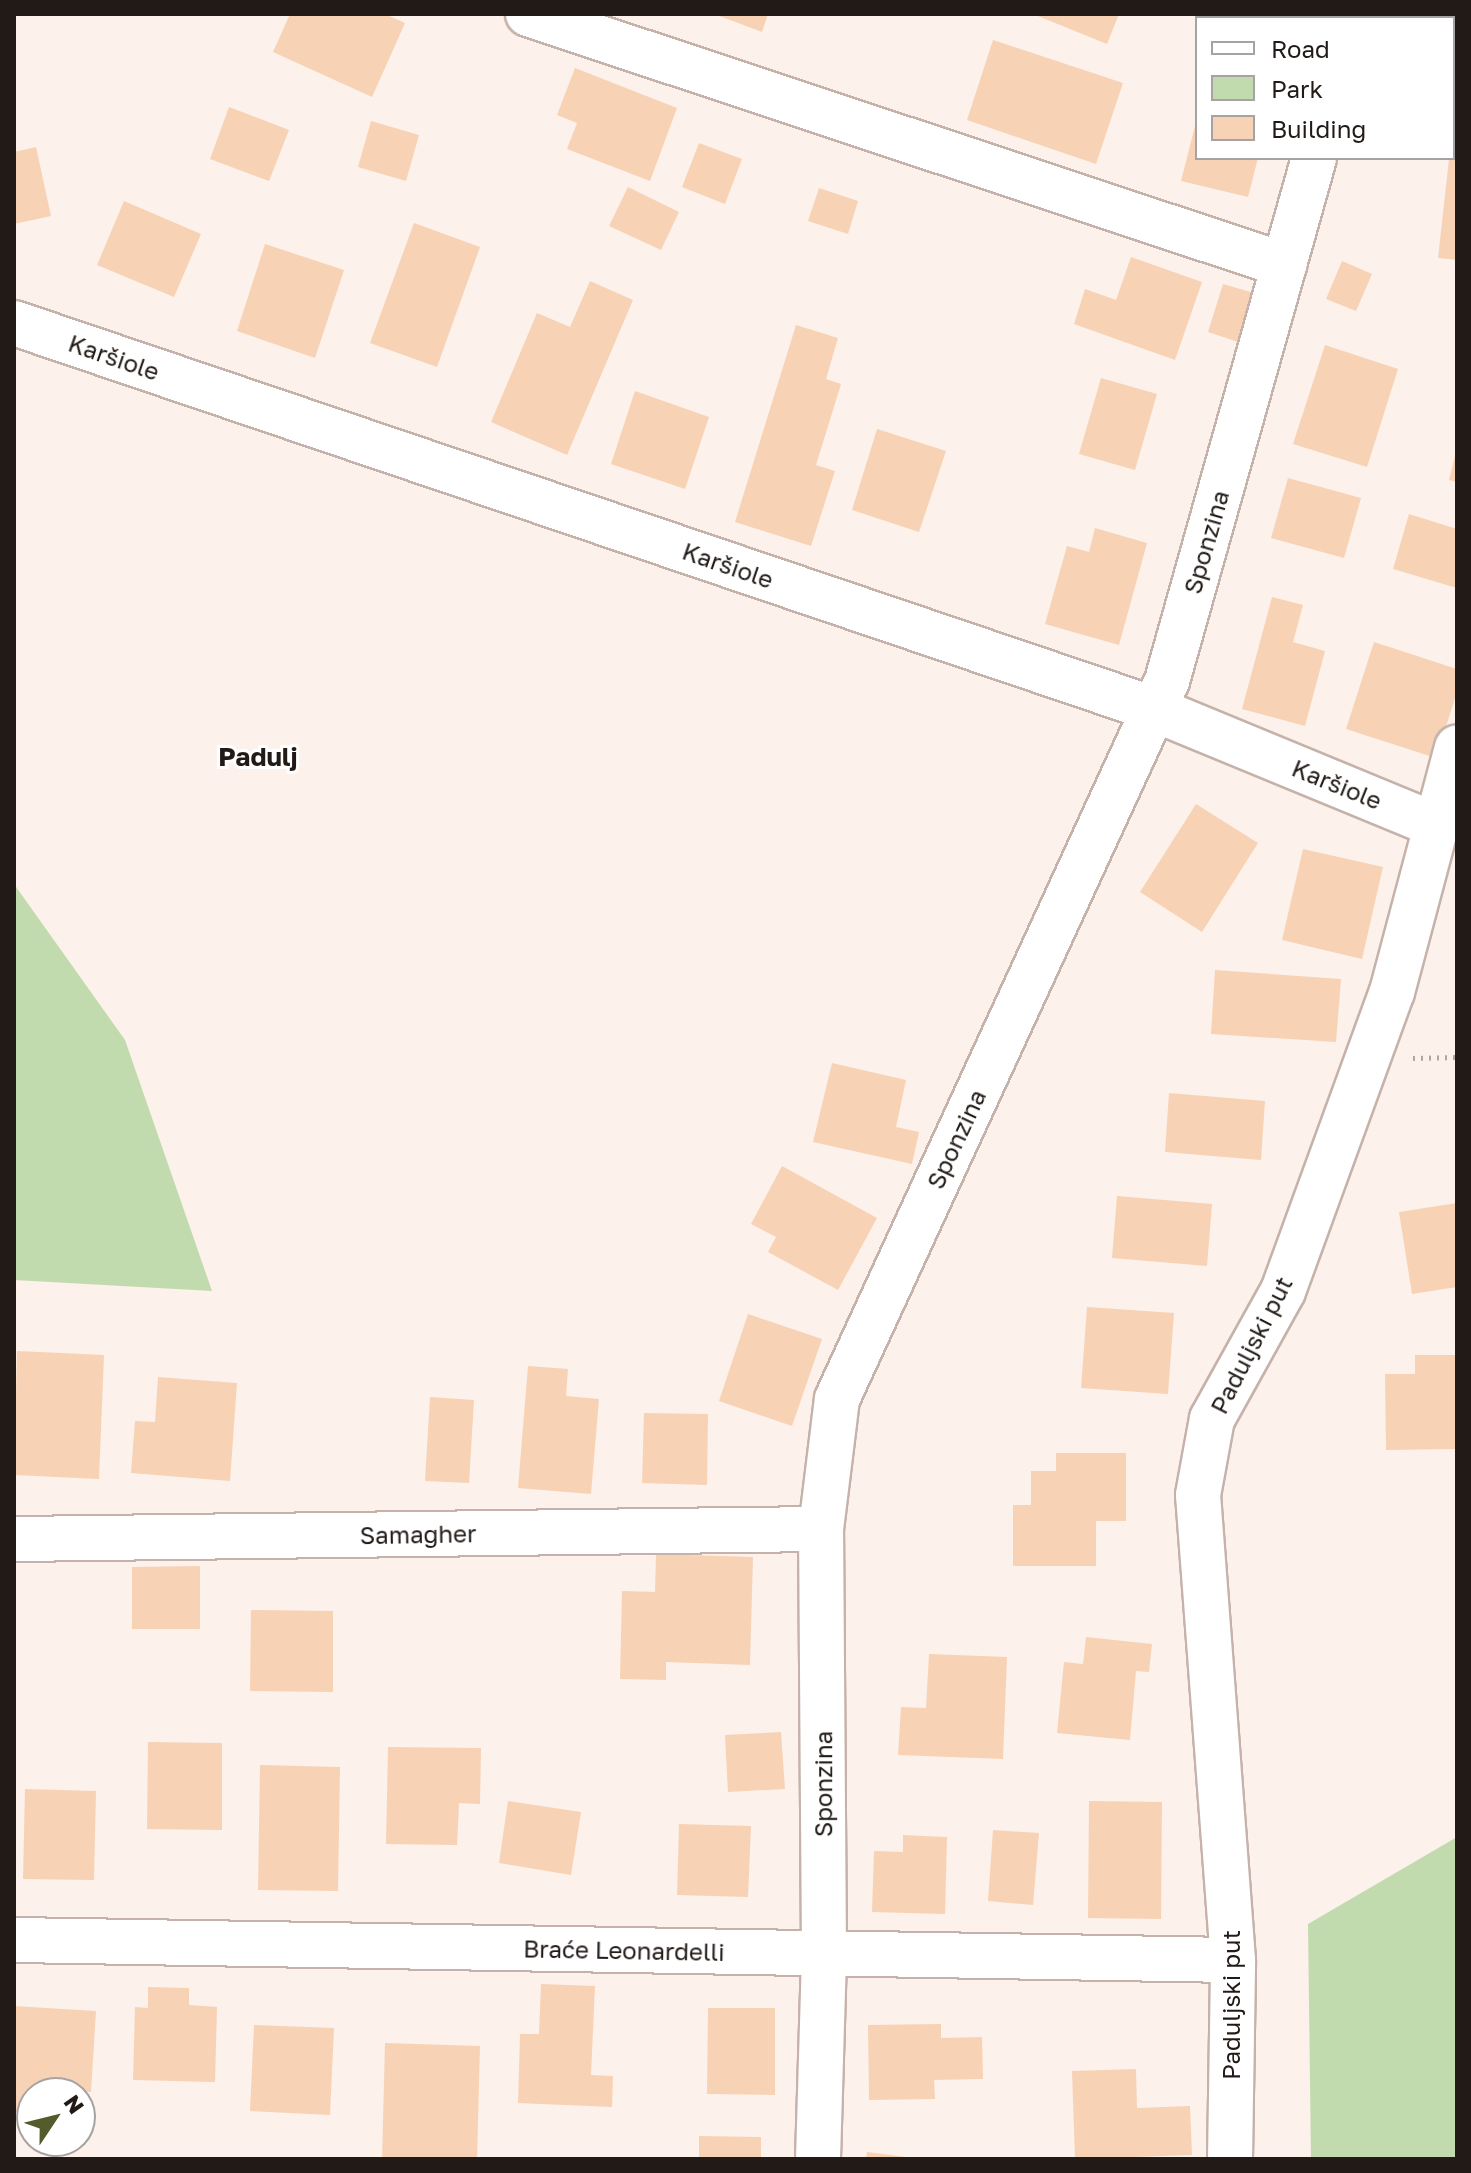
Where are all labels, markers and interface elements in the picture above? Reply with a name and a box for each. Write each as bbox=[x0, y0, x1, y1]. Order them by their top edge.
legend bbox=[1195, 16, 1455, 160]
text: Road bbox=[1271, 34, 1330, 63]
text: Park bbox=[1271, 74, 1323, 103]
text: Building bbox=[1271, 114, 1366, 143]
street label: Karšiole bbox=[65, 328, 163, 386]
street label: Sponzina bbox=[1178, 487, 1234, 597]
street label: Karšiole bbox=[679, 536, 777, 594]
district label: Padulj bbox=[218, 741, 298, 773]
street label: Karšiole bbox=[1288, 753, 1386, 815]
street label: Sponzina bbox=[920, 1085, 992, 1193]
street label: Paduljski put bbox=[1204, 1272, 1298, 1418]
street label: Samagher bbox=[359, 1519, 477, 1549]
street label: Sponzina bbox=[809, 1731, 837, 1837]
street label: Paduljski put bbox=[1217, 1930, 1245, 2080]
street label: Braće Leonardelli bbox=[523, 1934, 725, 1966]
north arrow bbox=[16, 2077, 96, 2157]
text: N bbox=[59, 2089, 90, 2119]

